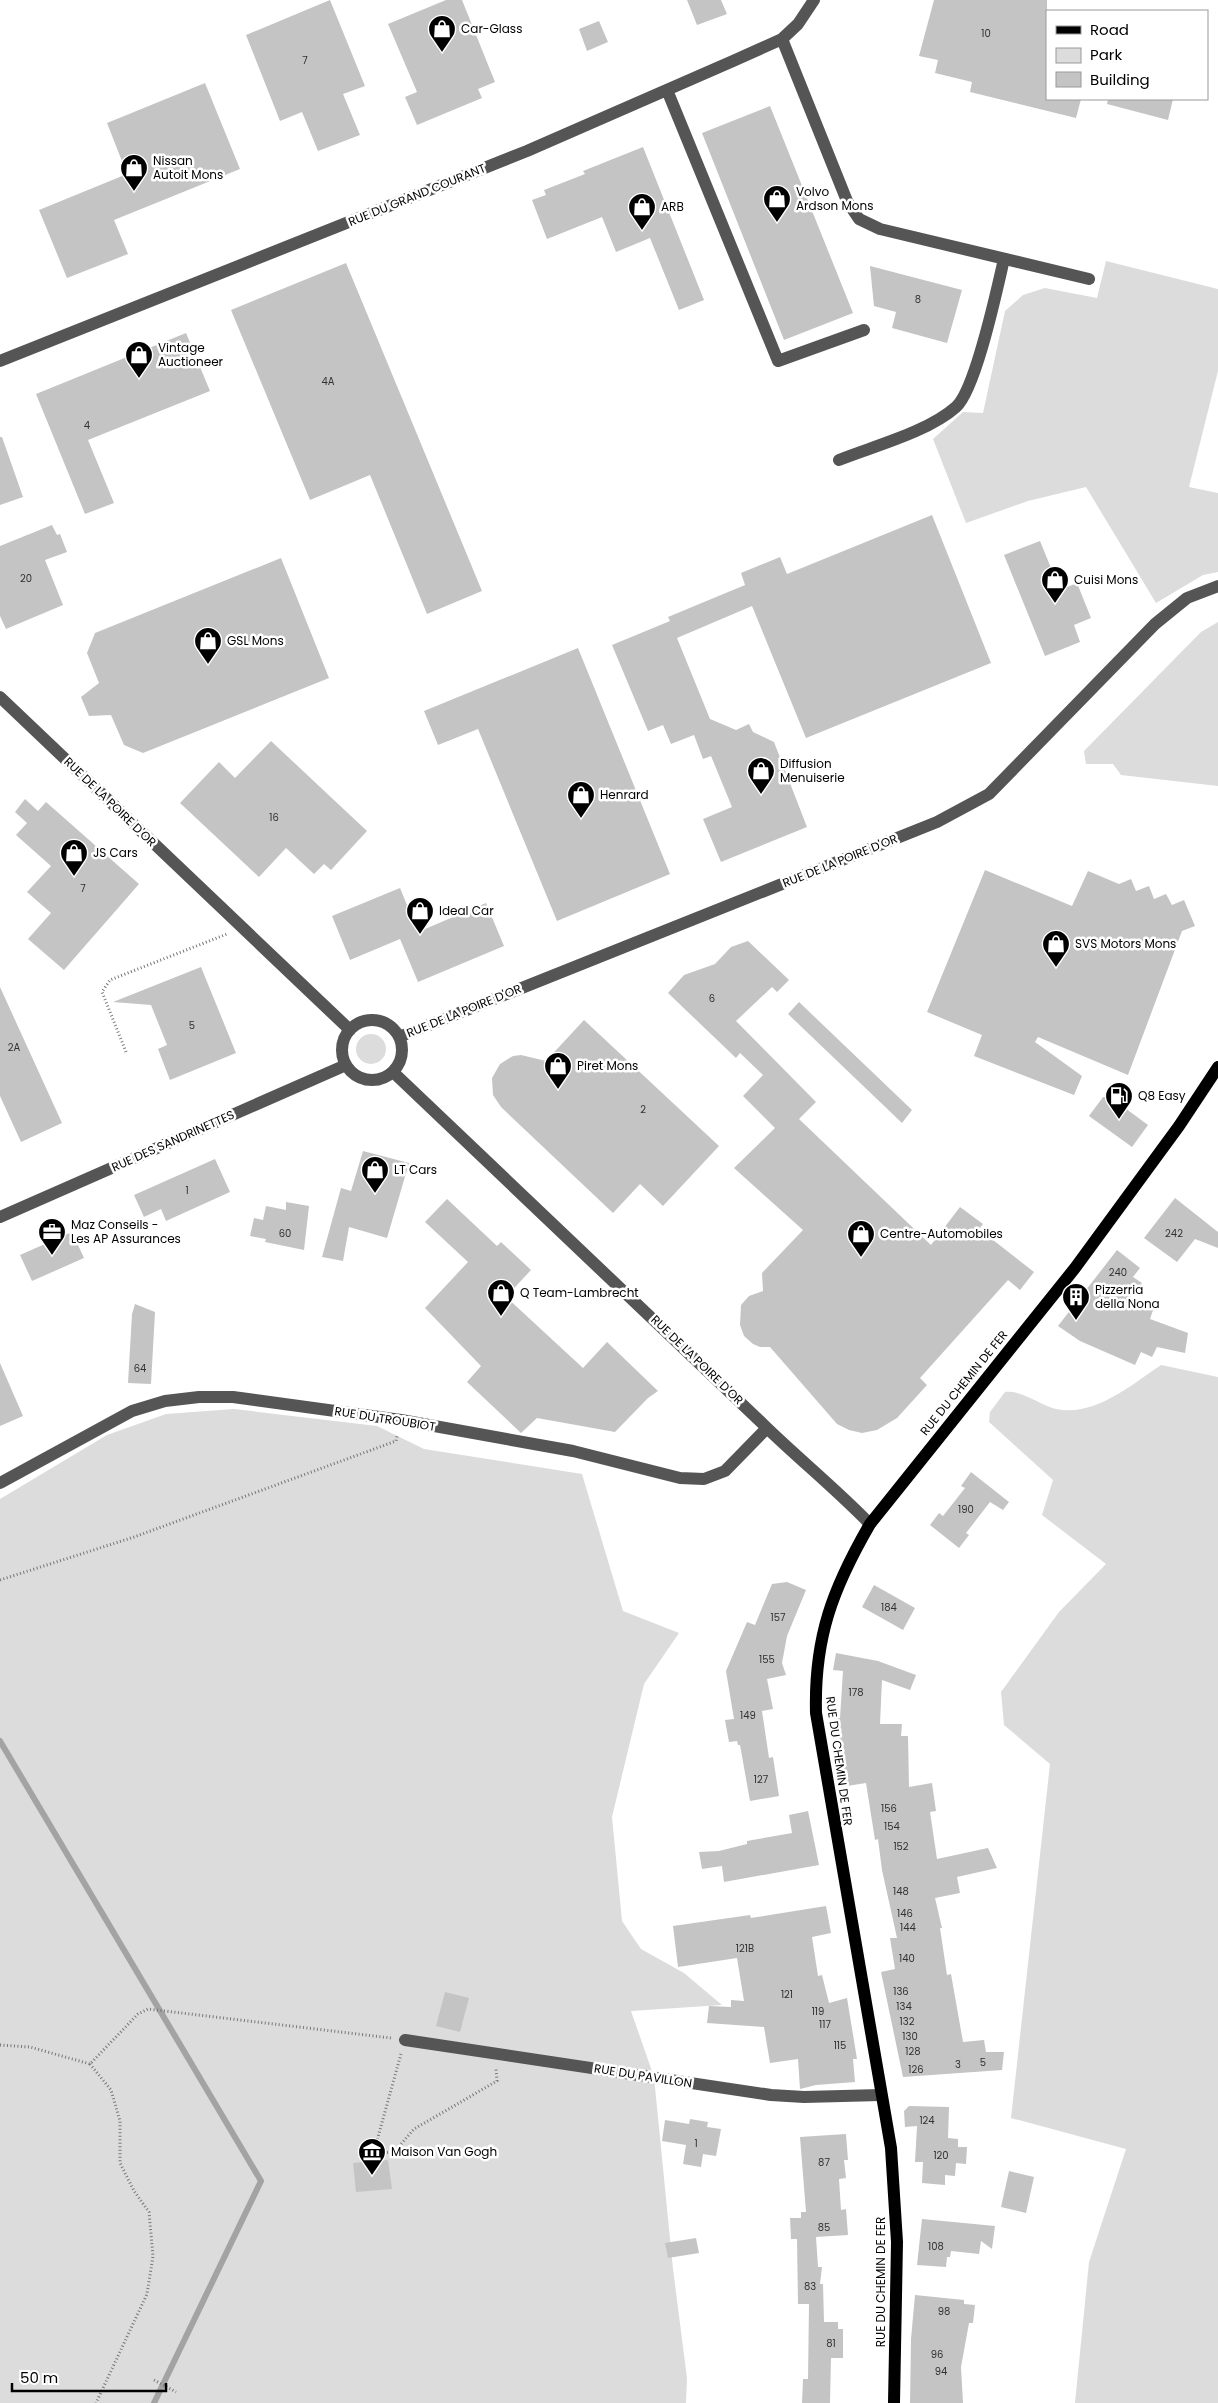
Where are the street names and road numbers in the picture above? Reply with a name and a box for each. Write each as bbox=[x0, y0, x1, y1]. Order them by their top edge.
street label: RUE DU GRAND COURANT bbox=[346, 159, 488, 230]
street label: RUE DE LA POIRE D'OR bbox=[60, 753, 160, 850]
street label: RUE DE LA POIRE D'OR bbox=[780, 830, 900, 891]
street label: RUE DE LA POIRE D'OR bbox=[404, 980, 524, 1041]
street label: RUE DES SANDRINETTES bbox=[109, 1106, 237, 1175]
street label: RUE DE LA POIRE D'OR bbox=[647, 1311, 747, 1408]
street label: RUE DU CHEMIN DE FER bbox=[916, 1327, 1011, 1439]
street label: RUE DU TROUBIOT bbox=[333, 1402, 437, 1435]
street label: RUE DU CHEMIN DE FER bbox=[822, 1695, 857, 1827]
street label: RUE DU PAVILLON bbox=[593, 2059, 693, 2092]
street label: RUE DU CHEMIN DE FER bbox=[872, 2217, 889, 2347]

